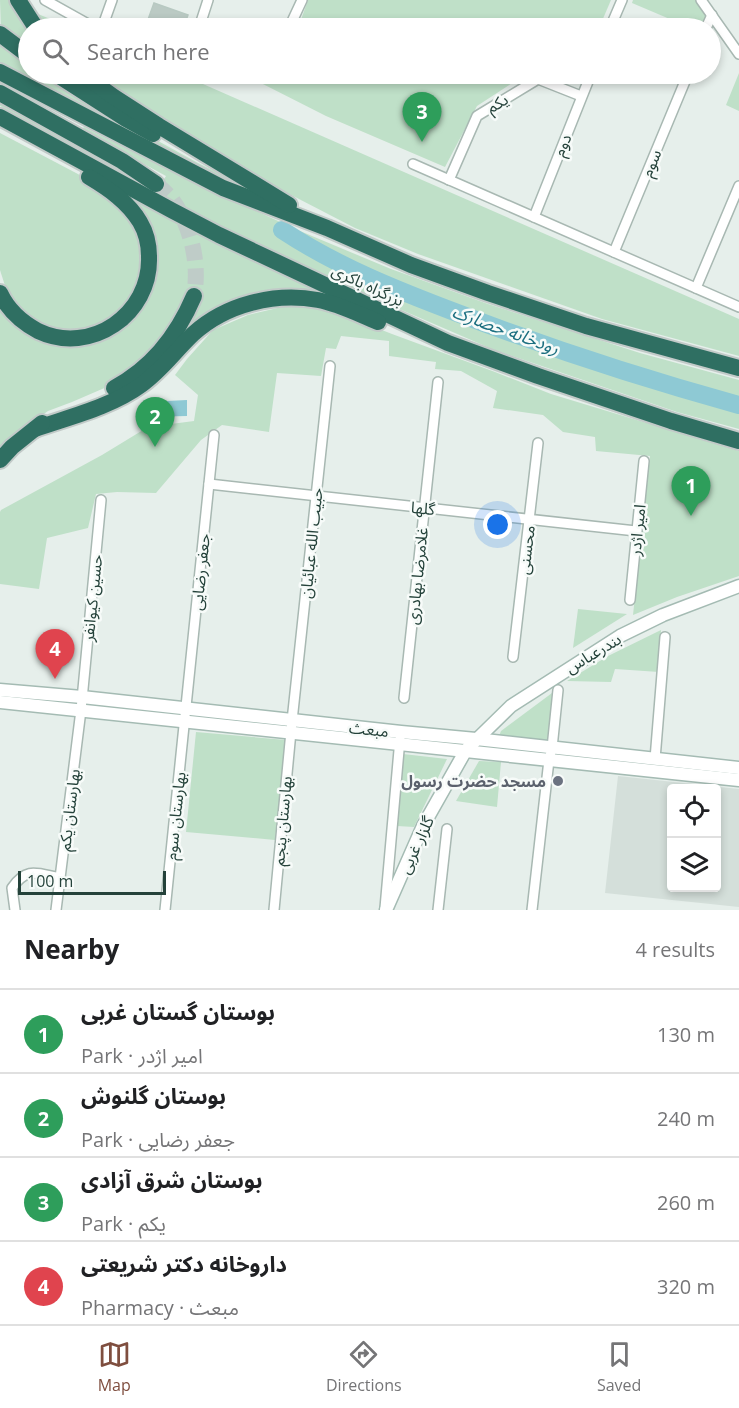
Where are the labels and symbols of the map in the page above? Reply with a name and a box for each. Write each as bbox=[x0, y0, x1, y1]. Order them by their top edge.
street label: یکم bbox=[482, 88, 513, 120]
pin: 3 bbox=[402, 92, 442, 142]
street label: دوم bbox=[548, 130, 578, 160]
street label: سوم bbox=[636, 146, 668, 181]
street label: بزرگراه باکری bbox=[329, 259, 407, 311]
water label: رودخانه حصارک bbox=[449, 299, 563, 360]
pin: 2 bbox=[136, 398, 174, 447]
pin: 1 bbox=[672, 466, 710, 516]
street label: حبیب الله عبائیان bbox=[294, 486, 328, 600]
street label: گلها bbox=[410, 496, 437, 520]
street label: امیر اژدر bbox=[623, 503, 651, 558]
your location bbox=[483, 510, 512, 539]
street label: محسنی bbox=[512, 524, 540, 576]
street label: غلامرضا بهادری bbox=[401, 526, 433, 626]
street label: جعفر رضایی bbox=[185, 532, 215, 612]
street label: حسین کیوانفر bbox=[76, 553, 108, 644]
street label: بندرعباس bbox=[561, 628, 625, 678]
pin: 4 bbox=[36, 630, 74, 679]
street label: مبعث bbox=[348, 716, 390, 742]
street label: بهارستان یکم bbox=[53, 768, 87, 853]
place label: مسجد حضرت رسول bbox=[401, 770, 546, 792]
street label: بهارستان سوم bbox=[159, 771, 193, 861]
marker: مسجد حضرت رسول bbox=[551, 774, 565, 788]
street label: بهارستان پنجم bbox=[267, 775, 299, 867]
street label: گلزار غربی bbox=[393, 812, 439, 877]
scale bar bbox=[18, 868, 166, 896]

